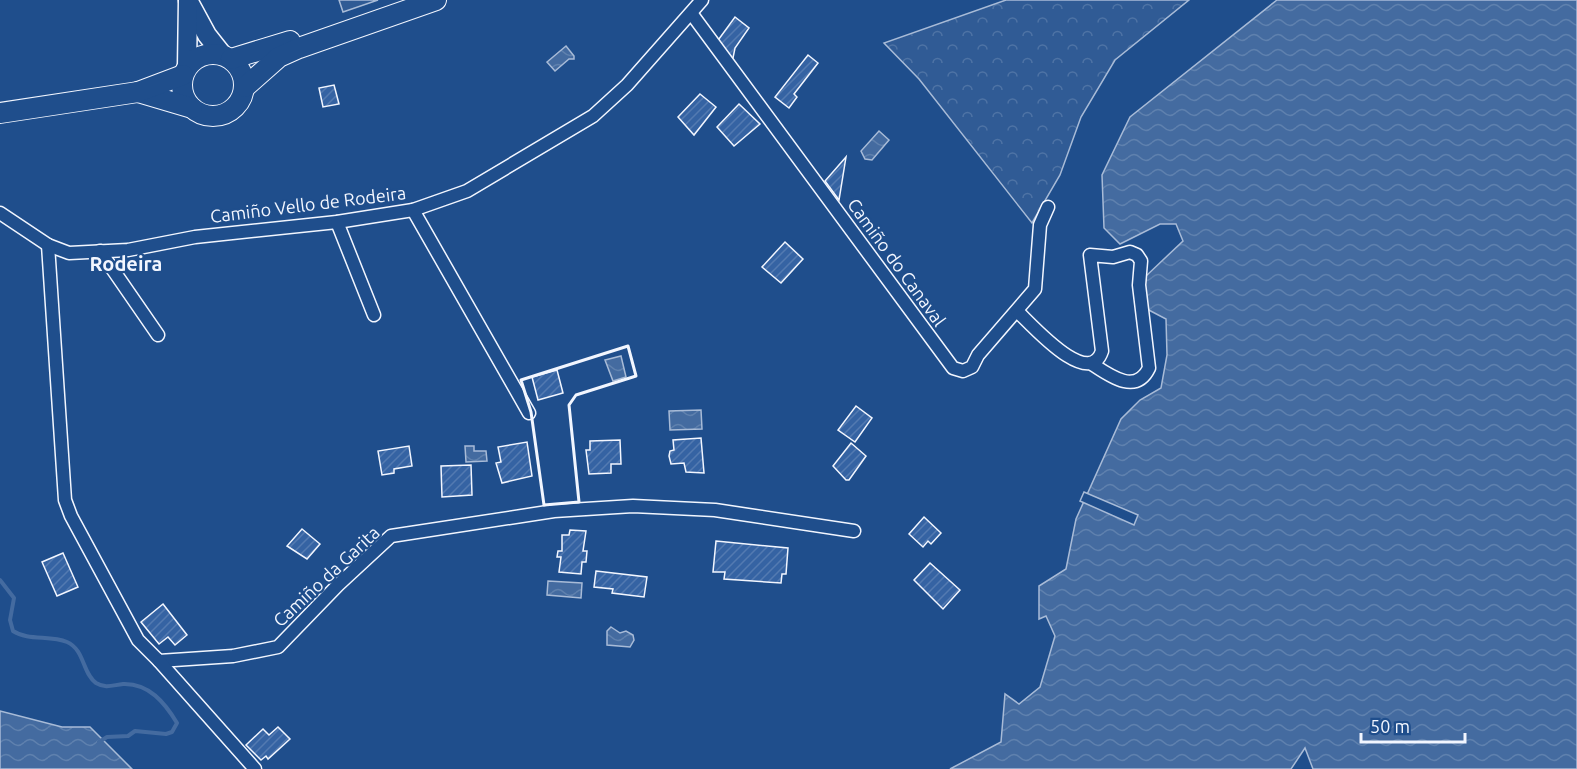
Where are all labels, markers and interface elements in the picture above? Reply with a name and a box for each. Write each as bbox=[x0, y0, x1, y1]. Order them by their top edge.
street label: Camiño Vello de Rodeira bbox=[209, 182, 407, 226]
street label: Camiño do Canaval bbox=[844, 194, 950, 330]
district label: Rodeira bbox=[90, 252, 162, 275]
street label: Camiño da Garita bbox=[269, 522, 383, 630]
scale bar bbox=[1361, 706, 1464, 744]
text: 50 m bbox=[1370, 716, 1410, 736]

